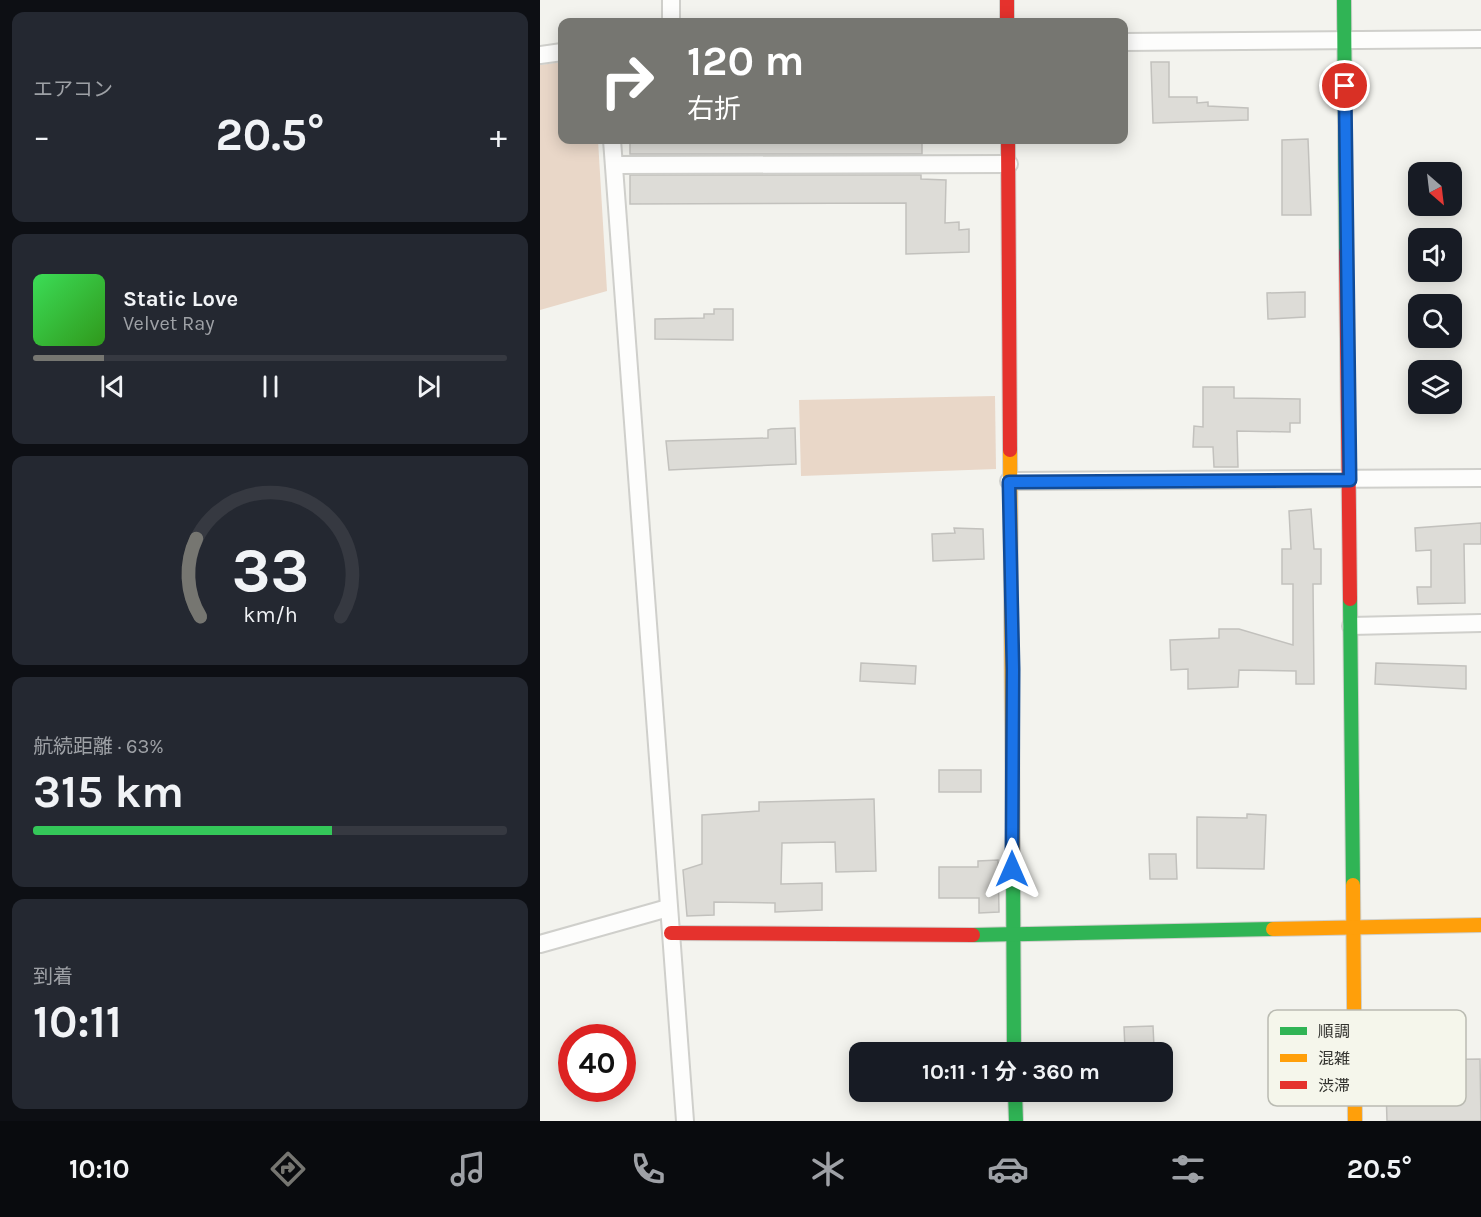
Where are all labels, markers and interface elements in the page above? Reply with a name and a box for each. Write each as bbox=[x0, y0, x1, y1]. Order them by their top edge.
text: 120 m bbox=[687, 36, 804, 86]
icon: right bbox=[588, 42, 666, 120]
pin bbox=[1319, 60, 1370, 111]
icon: arrive bbox=[1328, 69, 1361, 102]
text: エアコン bbox=[33, 78, 113, 101]
text: 右折 bbox=[687, 93, 741, 125]
text: 20.5° bbox=[215, 109, 325, 161]
text: − bbox=[33, 117, 50, 155]
text: + bbox=[490, 117, 507, 155]
north arrow bbox=[1408, 162, 1462, 216]
map controls bbox=[1408, 162, 1462, 414]
button: sound bbox=[1408, 228, 1462, 282]
text: Static Love bbox=[123, 286, 238, 312]
button: search bbox=[1408, 294, 1462, 348]
text: Velvet Ray bbox=[123, 312, 215, 335]
button: layers bbox=[1408, 360, 1462, 414]
icon: previous bbox=[96, 370, 129, 403]
icon: pause bbox=[254, 370, 287, 403]
icon: next bbox=[412, 370, 445, 403]
text: 33 bbox=[231, 535, 309, 608]
text: km/h bbox=[243, 603, 297, 628]
text: 航続距離 · 63% bbox=[33, 735, 164, 758]
text: 315 km bbox=[33, 766, 184, 818]
position arrow bbox=[980, 837, 1044, 901]
text: 到着 bbox=[33, 965, 73, 988]
text: 10:11 bbox=[33, 996, 122, 1048]
legend bbox=[1268, 1010, 1466, 1106]
text: 順調 bbox=[1318, 1022, 1350, 1041]
speed limit sign: 40 bbox=[558, 1024, 636, 1102]
text: 混雑 bbox=[1318, 1049, 1350, 1068]
text: 10:11 · 1 分 · 360 m bbox=[922, 1059, 1100, 1085]
text: 渋滞 bbox=[1318, 1076, 1350, 1095]
icon: directions bbox=[267, 1148, 309, 1190]
icon: music bbox=[447, 1148, 489, 1190]
icon: phone bbox=[627, 1148, 669, 1190]
icon: climate bbox=[807, 1148, 849, 1190]
icon: car bbox=[987, 1148, 1029, 1190]
icon: filters bbox=[1167, 1148, 1209, 1190]
text: 10:10 bbox=[69, 1153, 130, 1185]
text: 20.5° bbox=[1347, 1153, 1412, 1185]

